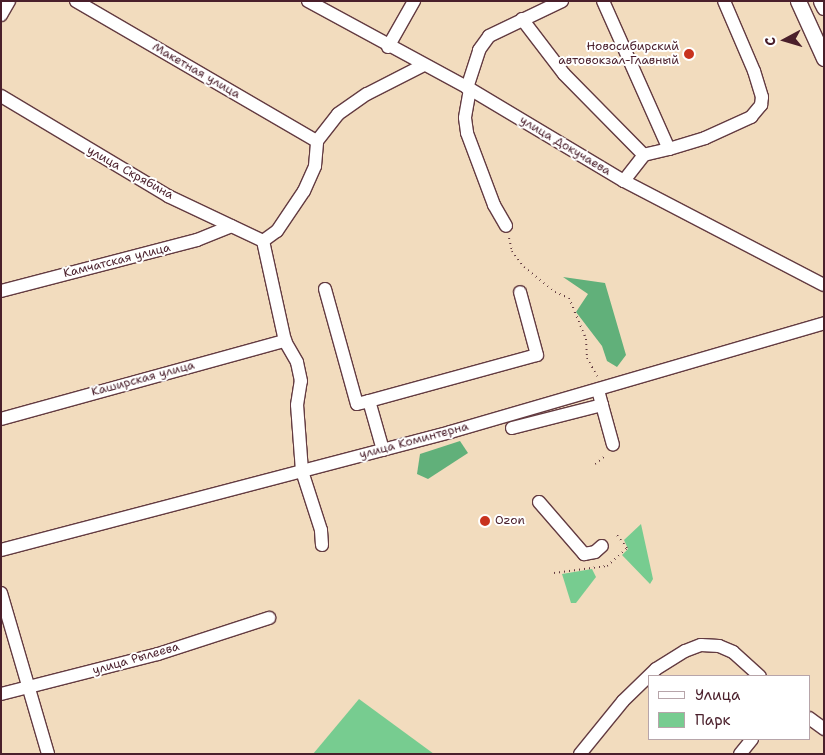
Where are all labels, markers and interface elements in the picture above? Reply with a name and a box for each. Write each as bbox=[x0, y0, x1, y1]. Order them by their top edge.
north arrow bbox=[760, 15, 810, 65]
text: С bbox=[761, 36, 779, 47]
street label: Макетная улица bbox=[149, 40, 243, 102]
place label: Новосибирский автовокзал-Главный bbox=[558, 40, 679, 68]
marker: Новосибирский автовокзал-Главный bbox=[683, 48, 695, 60]
street label: улица Докучаева bbox=[517, 113, 613, 179]
street label: улица Скрябина bbox=[84, 143, 176, 203]
street label: Камчатская улица bbox=[62, 241, 172, 281]
street label: Каширская улица bbox=[90, 358, 196, 400]
street label: улица Коминтерна bbox=[358, 419, 470, 463]
place label: Ozon bbox=[495, 514, 525, 528]
marker: Ozon bbox=[479, 515, 491, 527]
street label: улица Рылеева bbox=[91, 640, 181, 678]
legend bbox=[648, 675, 810, 740]
text: Улица bbox=[695, 685, 740, 705]
text: Парк bbox=[695, 710, 731, 730]

